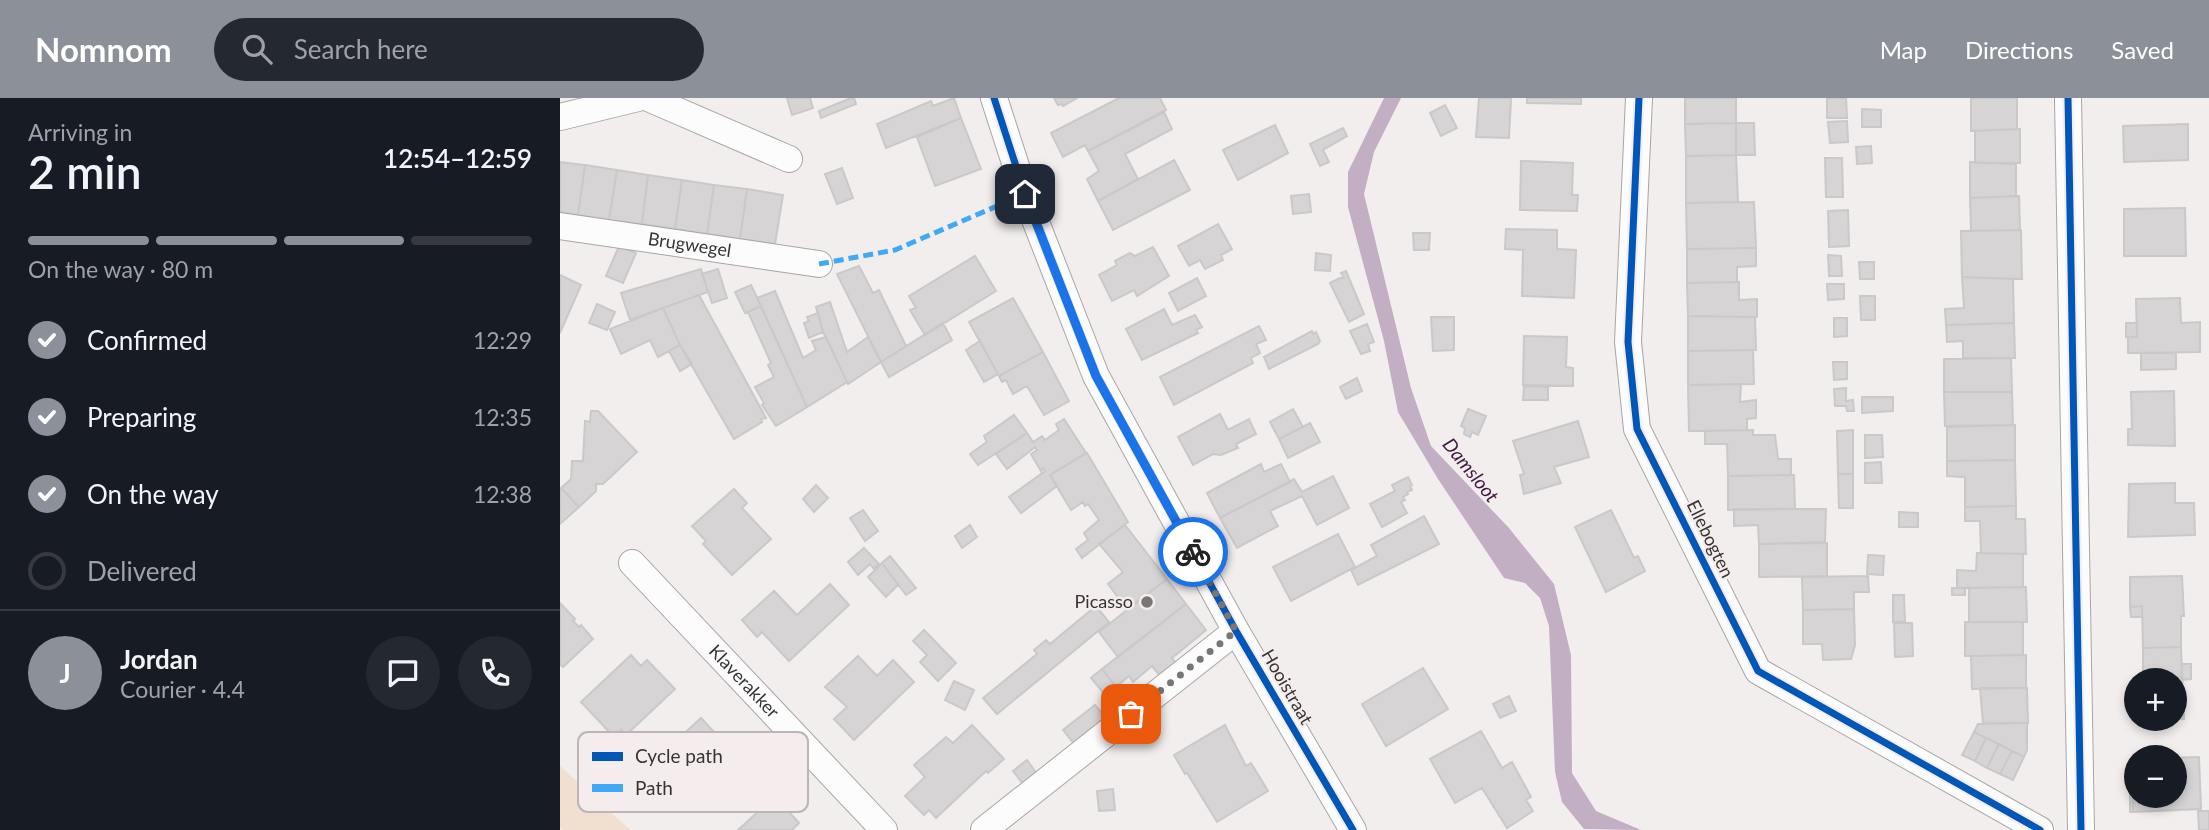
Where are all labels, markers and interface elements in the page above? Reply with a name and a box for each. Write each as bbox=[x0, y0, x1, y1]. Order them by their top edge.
search box bbox=[214, 18, 704, 81]
text: Nomnom bbox=[35, 29, 172, 69]
icon: search bbox=[238, 30, 276, 68]
text: Search here bbox=[294, 33, 428, 65]
text: Map bbox=[1880, 35, 1927, 64]
text: Directions bbox=[1965, 35, 2073, 64]
text: Saved bbox=[2111, 35, 2174, 64]
text: Arriving in bbox=[28, 118, 132, 146]
text: 12:54–12:59 bbox=[383, 142, 532, 174]
text: 2 min bbox=[28, 144, 142, 199]
pin bbox=[995, 164, 1055, 224]
icon: home bbox=[1006, 175, 1044, 213]
street label: Brugwegel bbox=[647, 227, 733, 261]
text: On the way · 80 m bbox=[28, 255, 213, 283]
icon: check bbox=[28, 321, 66, 359]
text: Confirmed bbox=[87, 324, 207, 356]
text: 12:29 bbox=[473, 326, 532, 354]
icon: check bbox=[28, 398, 66, 436]
text: Preparing bbox=[87, 401, 196, 433]
text: 12:35 bbox=[473, 403, 532, 431]
water label: Damsloot bbox=[1438, 433, 1504, 507]
icon: check bbox=[28, 475, 66, 513]
text: On the way bbox=[87, 478, 219, 510]
text: 12:38 bbox=[473, 480, 532, 508]
street label: Ellebogten bbox=[1683, 496, 1739, 581]
courier bbox=[1158, 517, 1228, 587]
icon: bike bbox=[1174, 533, 1212, 571]
text: Delivered bbox=[87, 555, 197, 587]
place label: Picasso bbox=[1075, 590, 1133, 612]
marker: Picasso bbox=[1139, 594, 1155, 610]
button: chat bbox=[366, 636, 440, 710]
button: phone bbox=[458, 636, 532, 710]
street label: Klaverakker bbox=[705, 640, 785, 722]
text: Jordan bbox=[120, 643, 198, 675]
street label: Hooistraat bbox=[1258, 645, 1318, 728]
text: J bbox=[59, 657, 71, 689]
map controls bbox=[2124, 668, 2187, 808]
button: + bbox=[2124, 668, 2187, 731]
text: Courier · 4.4 bbox=[120, 675, 245, 703]
pin bbox=[1101, 684, 1161, 744]
icon: bag bbox=[1112, 695, 1150, 733]
legend bbox=[578, 732, 808, 812]
text: Cycle path bbox=[635, 744, 723, 767]
button: − bbox=[2124, 745, 2187, 808]
text: Path bbox=[635, 776, 673, 799]

